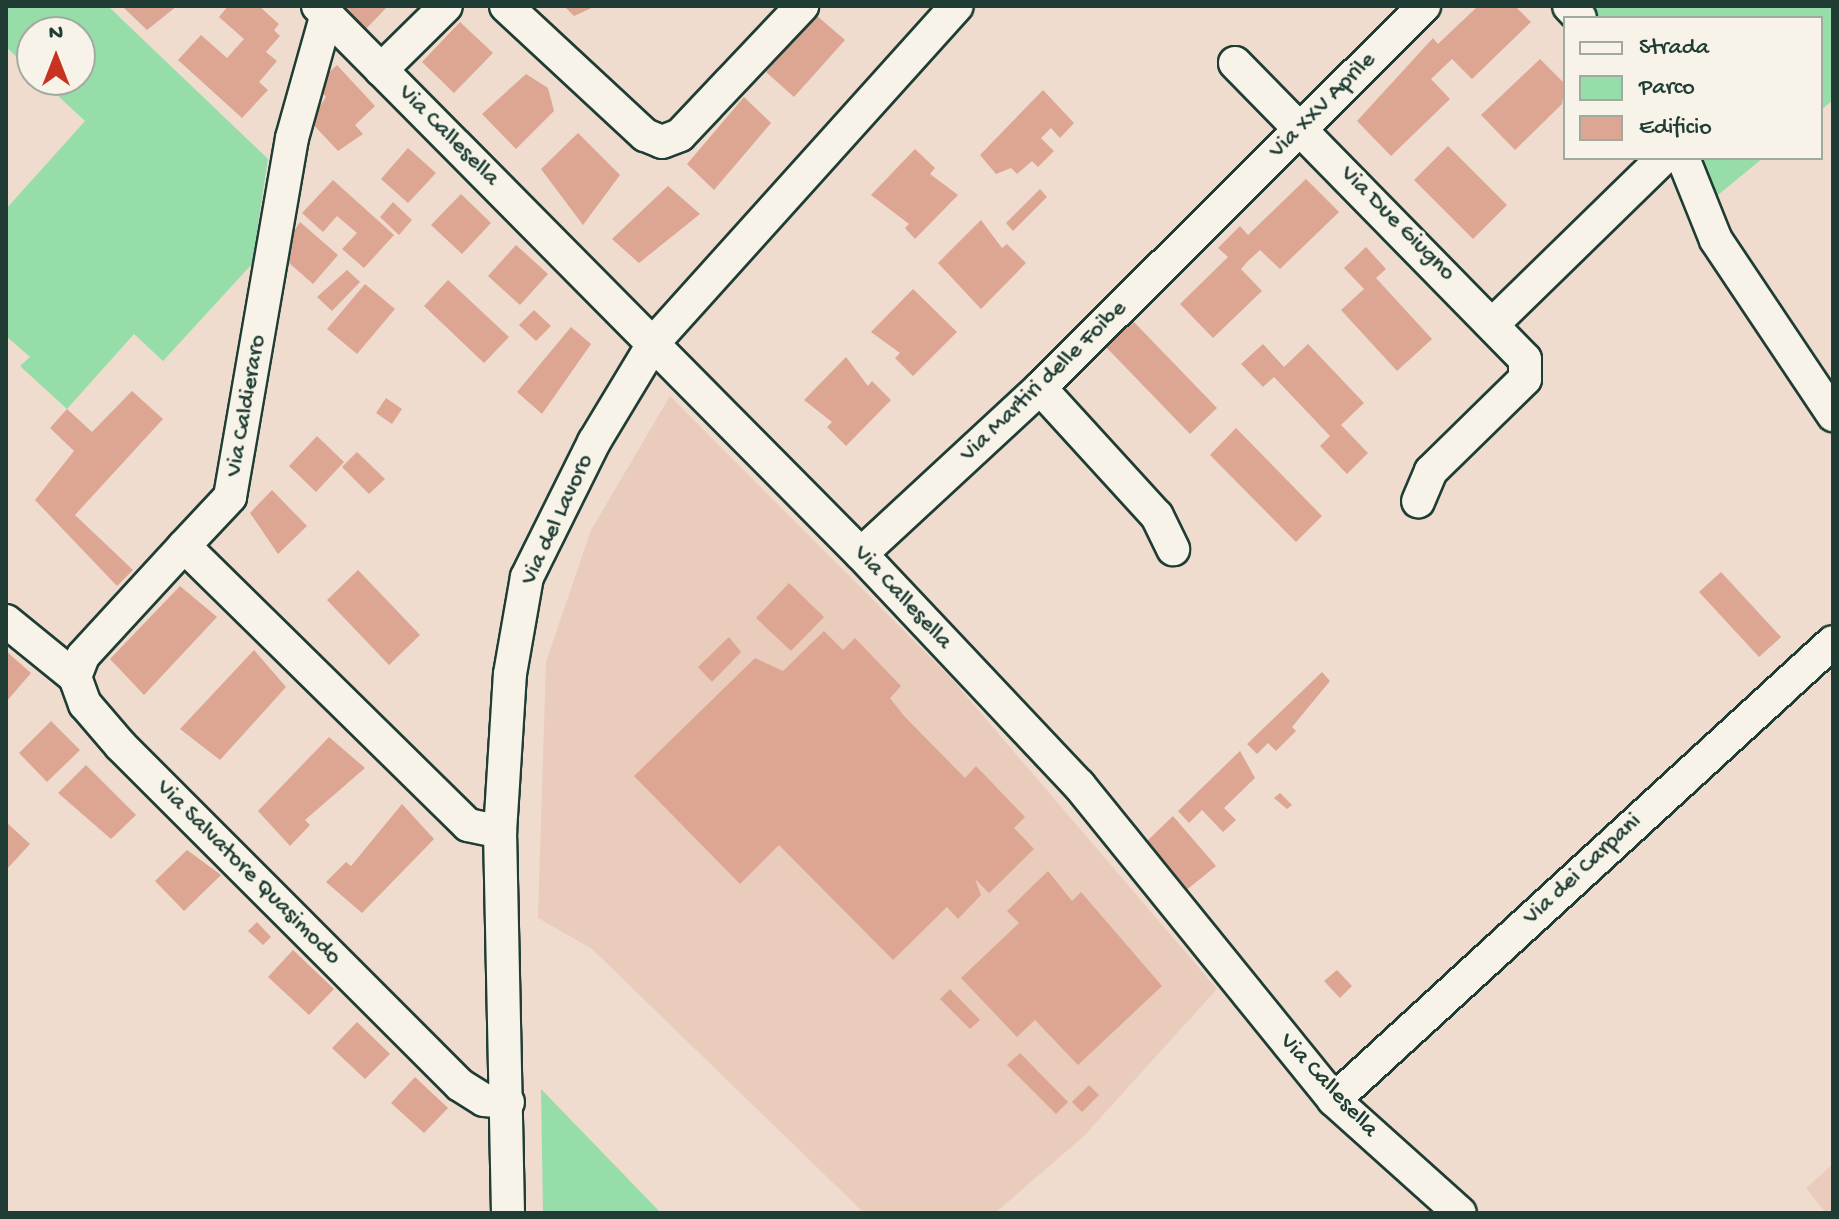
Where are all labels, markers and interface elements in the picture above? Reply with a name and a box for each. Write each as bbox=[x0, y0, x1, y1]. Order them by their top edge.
north arrow bbox=[16, 16, 96, 96]
legend bbox=[1563, 16, 1823, 160]
text: N bbox=[49, 21, 63, 47]
text: Strada bbox=[1639, 34, 1709, 63]
street label: Via XXV Aprile bbox=[1264, 47, 1382, 165]
text: Parco bbox=[1639, 74, 1695, 103]
street label: Via Callesella bbox=[391, 79, 505, 193]
text: Edificio bbox=[1639, 114, 1712, 143]
street label: Via Due Giugno bbox=[1333, 160, 1461, 288]
street label: Via Martiri delle Foibe bbox=[955, 295, 1133, 469]
street label: Via Caldieraro bbox=[220, 333, 274, 479]
street label: Via del Lavoro bbox=[515, 450, 601, 590]
street label: Via Callesella bbox=[846, 540, 958, 656]
street label: Via Salvatore Quasimodo bbox=[149, 774, 347, 972]
street label: Via dei Carpani bbox=[1518, 808, 1648, 932]
street label: Via Callesella bbox=[1272, 1028, 1384, 1144]

